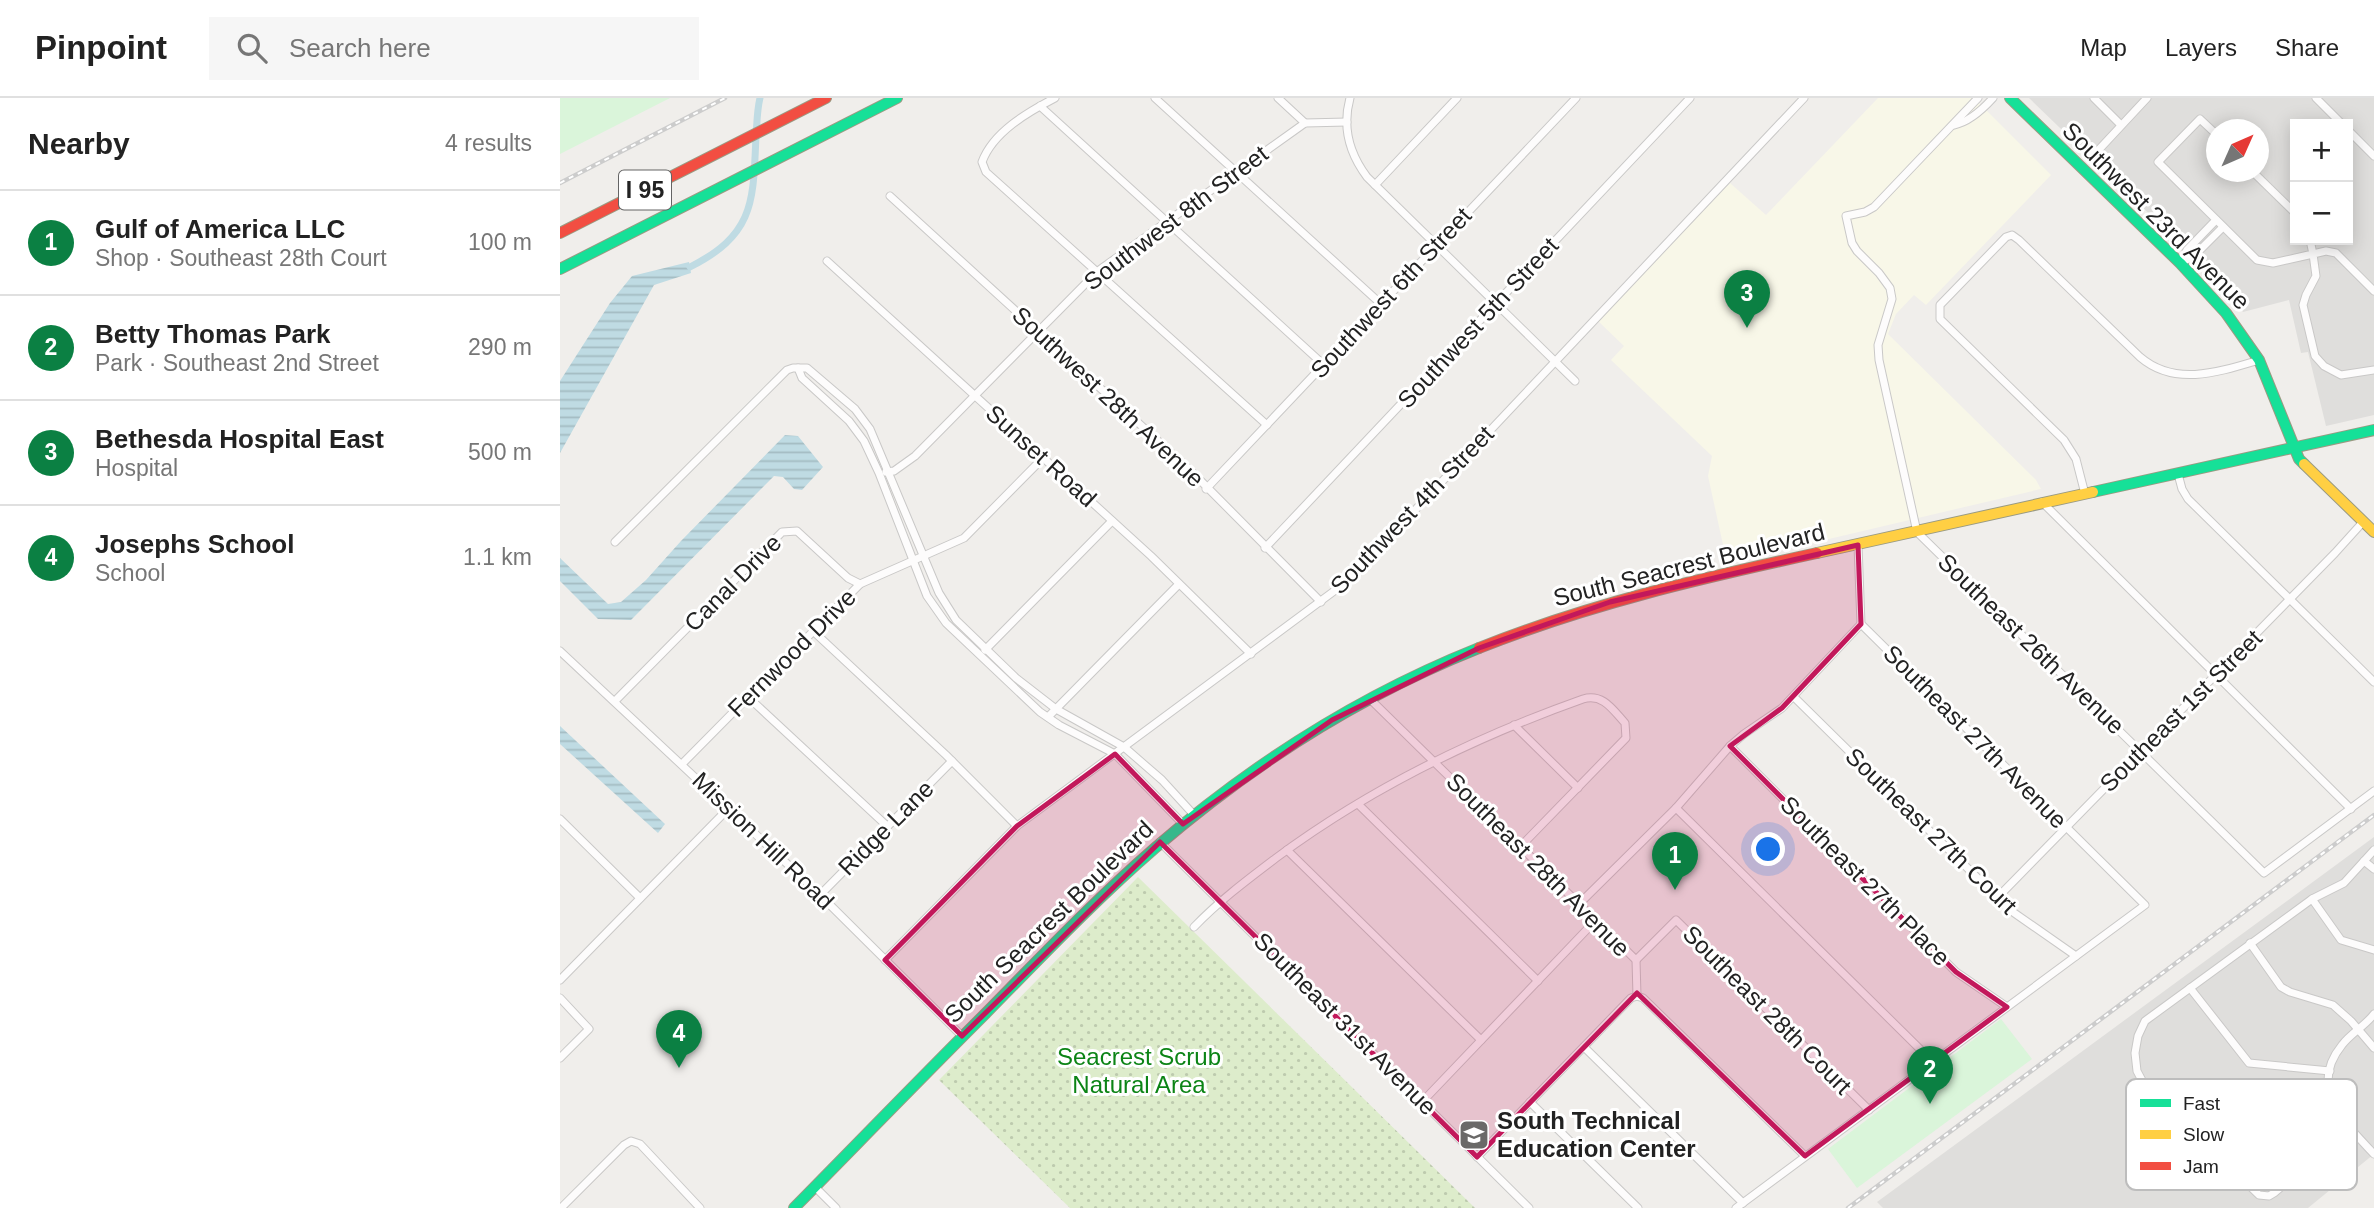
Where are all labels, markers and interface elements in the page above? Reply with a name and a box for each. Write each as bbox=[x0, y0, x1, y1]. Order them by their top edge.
search box bbox=[209, 17, 699, 80]
text: Pinpoint bbox=[35, 29, 167, 66]
icon: search bbox=[233, 29, 271, 67]
text: Search here bbox=[289, 33, 431, 63]
text: Map bbox=[2080, 34, 2127, 61]
text: Layers bbox=[2165, 34, 2237, 61]
text: Share bbox=[2275, 34, 2339, 61]
street label: Southwest 23rd Avenue bbox=[2057, 117, 2255, 315]
north arrow bbox=[2206, 119, 2269, 182]
map controls bbox=[2290, 119, 2353, 245]
button: + bbox=[2290, 119, 2353, 182]
text: Nearby bbox=[28, 127, 130, 160]
text: 4 results bbox=[445, 130, 532, 156]
street label: Southwest 8th Street bbox=[1079, 140, 1273, 295]
road number: I 95 bbox=[619, 170, 671, 209]
button: − bbox=[2290, 182, 2353, 245]
street label: Southwest 6th Street bbox=[1305, 202, 1477, 383]
text: Gulf of America LLC bbox=[95, 214, 345, 244]
text: 1 bbox=[45, 229, 57, 255]
text: 100 m bbox=[468, 229, 532, 255]
street label: Southwest 5th Street bbox=[1392, 232, 1564, 413]
text: Shop · Southeast 28th Court bbox=[95, 245, 387, 271]
pin: 3 bbox=[1724, 270, 1770, 328]
street label: Southwest 28th Avenue bbox=[1007, 301, 1210, 492]
text: Betty Thomas Park bbox=[95, 319, 331, 349]
text: 2 bbox=[45, 334, 57, 360]
text: 290 m bbox=[468, 334, 532, 360]
text: Park · Southeast 2nd Street bbox=[95, 350, 379, 376]
street label: Sunset Road bbox=[981, 399, 1102, 512]
street label: Southwest 4th Street bbox=[1325, 420, 1499, 599]
text: Bethesda Hospital East bbox=[95, 424, 384, 454]
text: 3 bbox=[45, 439, 57, 465]
text: 500 m bbox=[468, 439, 532, 465]
text: Hospital bbox=[95, 455, 178, 481]
street label: South Seacrest Boulevard bbox=[1550, 518, 1827, 611]
text: Josephs School bbox=[95, 529, 294, 559]
street label: Canal Drive bbox=[679, 529, 787, 637]
text: 4 bbox=[45, 544, 57, 570]
text: 1.1 km bbox=[463, 544, 532, 570]
street label: Southeast 26th Avenue bbox=[1933, 548, 2130, 739]
text: School bbox=[95, 560, 165, 586]
street label: Fernwood Drive bbox=[722, 583, 861, 722]
street label: Southeast 1st Street bbox=[2094, 624, 2267, 797]
street label: Southeast 27th Avenue bbox=[1878, 639, 2073, 834]
street label: Southeast 27th Court bbox=[1840, 742, 2023, 919]
street label: Mission Hill Road bbox=[687, 767, 839, 915]
street label: Southeast 28th Avenue bbox=[1441, 767, 1636, 962]
street label: Ridge Lane bbox=[833, 775, 939, 881]
street label: Southeast 27th Place bbox=[1775, 790, 1956, 971]
street label: South Seacrest Boulevard bbox=[939, 815, 1158, 1028]
pin: 1 bbox=[1652, 832, 1698, 890]
your location bbox=[1751, 832, 1785, 866]
street label: Southeast 28th Court bbox=[1678, 920, 1857, 1100]
street label: Southeast 31st Avenue bbox=[1249, 927, 1442, 1120]
pin: 4 bbox=[656, 1010, 702, 1068]
park label: Seacrest Scrub Natural Area bbox=[1057, 1043, 1221, 1098]
pin: 2 bbox=[1907, 1046, 1953, 1104]
legend bbox=[2126, 1079, 2357, 1190]
text: Fast bbox=[2183, 1093, 2221, 1114]
place label: South Technical Education Center bbox=[1497, 1107, 1696, 1162]
school or university icon: South Technical Education Center bbox=[1457, 1118, 1491, 1152]
text: Slow bbox=[2183, 1124, 2224, 1145]
text: Jam bbox=[2183, 1156, 2219, 1177]

